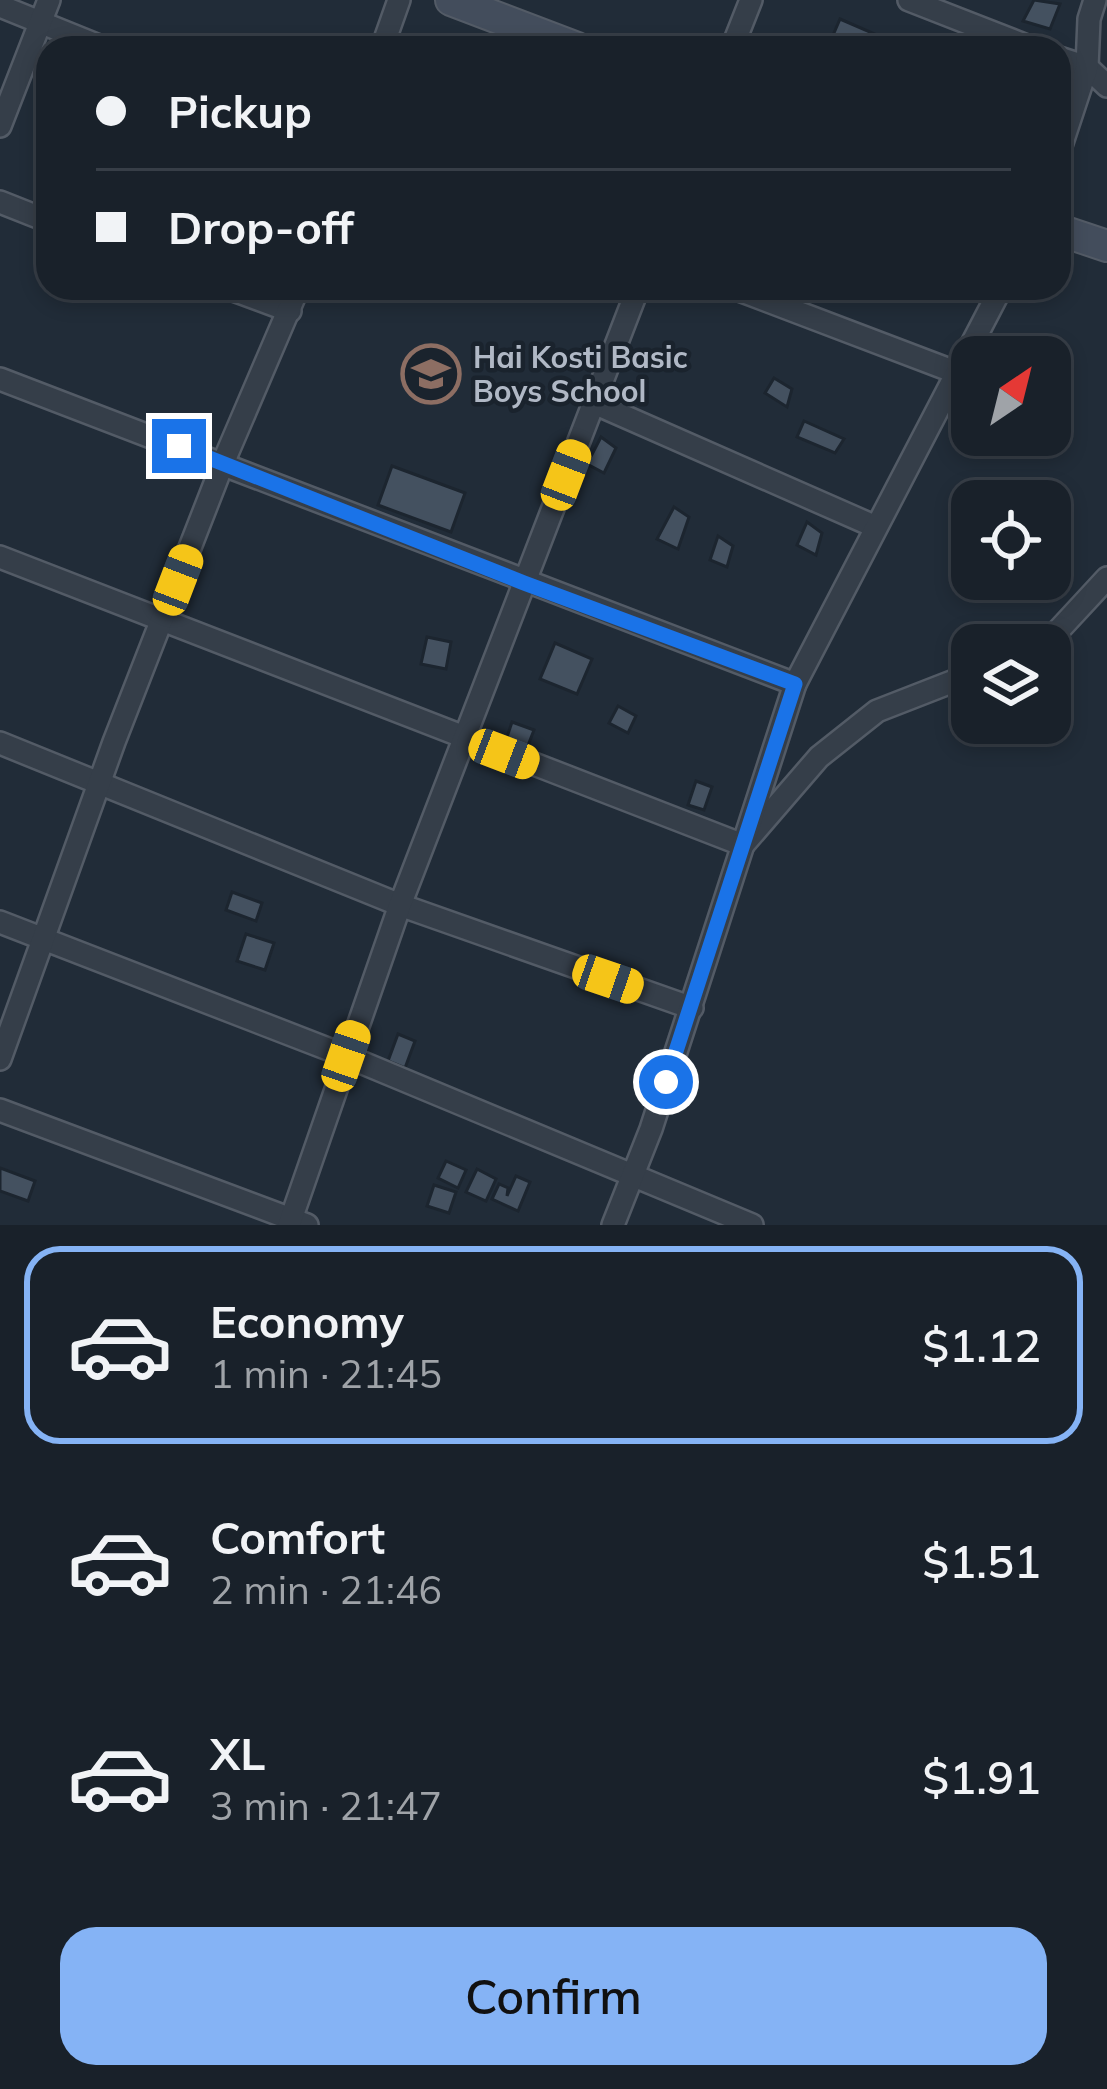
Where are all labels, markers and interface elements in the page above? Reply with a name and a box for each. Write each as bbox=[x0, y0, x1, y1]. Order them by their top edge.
text: Pickup bbox=[168, 83, 312, 139]
text: Drop-off bbox=[168, 199, 354, 255]
north arrow bbox=[951, 336, 1071, 456]
map controls bbox=[951, 336, 1071, 744]
place label: Hai Kosti Basic Boys School bbox=[473, 338, 688, 410]
school or university icon: Hai Kosti Basic Boys School bbox=[400, 343, 462, 405]
route end bbox=[152, 419, 206, 473]
car bbox=[536, 435, 596, 515]
button: locate bbox=[951, 480, 1071, 600]
car bbox=[148, 540, 208, 620]
button: layers bbox=[951, 624, 1071, 744]
car bbox=[464, 724, 544, 784]
car bbox=[568, 950, 648, 1008]
car bbox=[317, 1016, 375, 1096]
route start bbox=[639, 1055, 693, 1109]
icon: car bbox=[66, 1291, 174, 1399]
text: Economy bbox=[210, 1293, 404, 1349]
text: $1.12 bbox=[922, 1317, 1041, 1373]
text: 1 min · 21:45 bbox=[210, 1349, 442, 1398]
icon: car bbox=[66, 1507, 174, 1615]
text: Comfort bbox=[210, 1509, 385, 1565]
text: $1.51 bbox=[922, 1533, 1041, 1589]
text: 2 min · 21:46 bbox=[210, 1565, 442, 1614]
icon: car bbox=[66, 1723, 174, 1831]
text: XL bbox=[210, 1725, 265, 1781]
text: $1.91 bbox=[922, 1749, 1041, 1805]
text: 3 min · 21:47 bbox=[210, 1781, 442, 1830]
button: Confirm bbox=[60, 1927, 1047, 2065]

